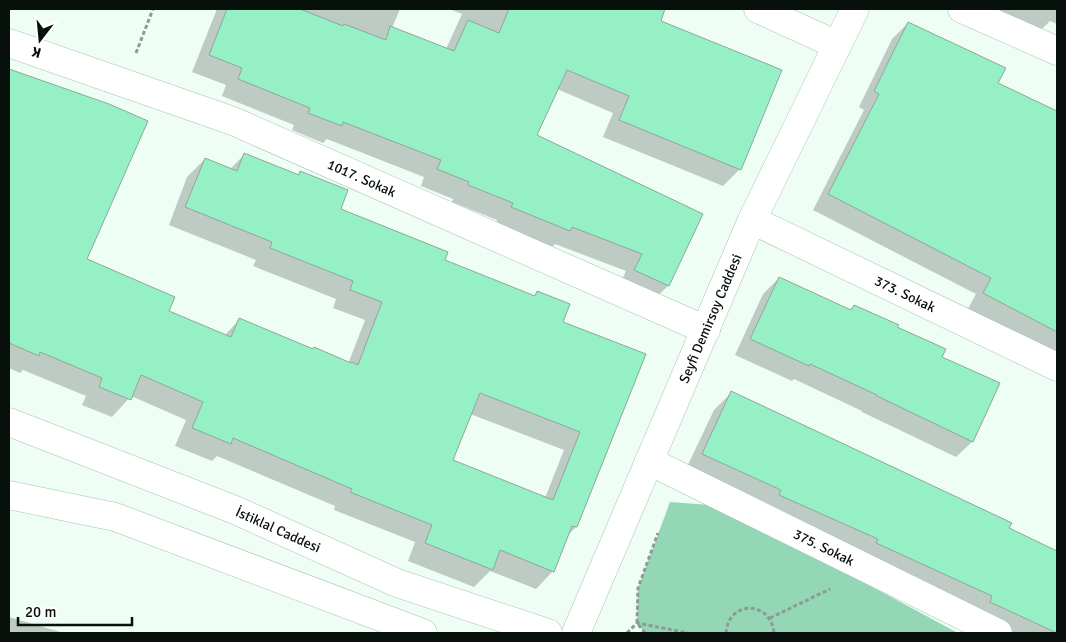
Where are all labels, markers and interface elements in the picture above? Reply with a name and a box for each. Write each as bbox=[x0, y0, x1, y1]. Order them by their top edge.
north arrow bbox=[15, 15, 65, 65]
text: K bbox=[30, 43, 43, 61]
street label: 1017. Sokak bbox=[325, 155, 399, 200]
street label: Seyfi Demirsoy Caddesi bbox=[675, 251, 745, 386]
street label: 373. Sokak bbox=[872, 272, 938, 316]
street label: İstiklal Caddesi bbox=[233, 503, 323, 556]
street label: 375. Sokak bbox=[791, 525, 857, 569]
scale bar bbox=[18, 594, 131, 626]
text: 20 m bbox=[25, 603, 56, 621]

